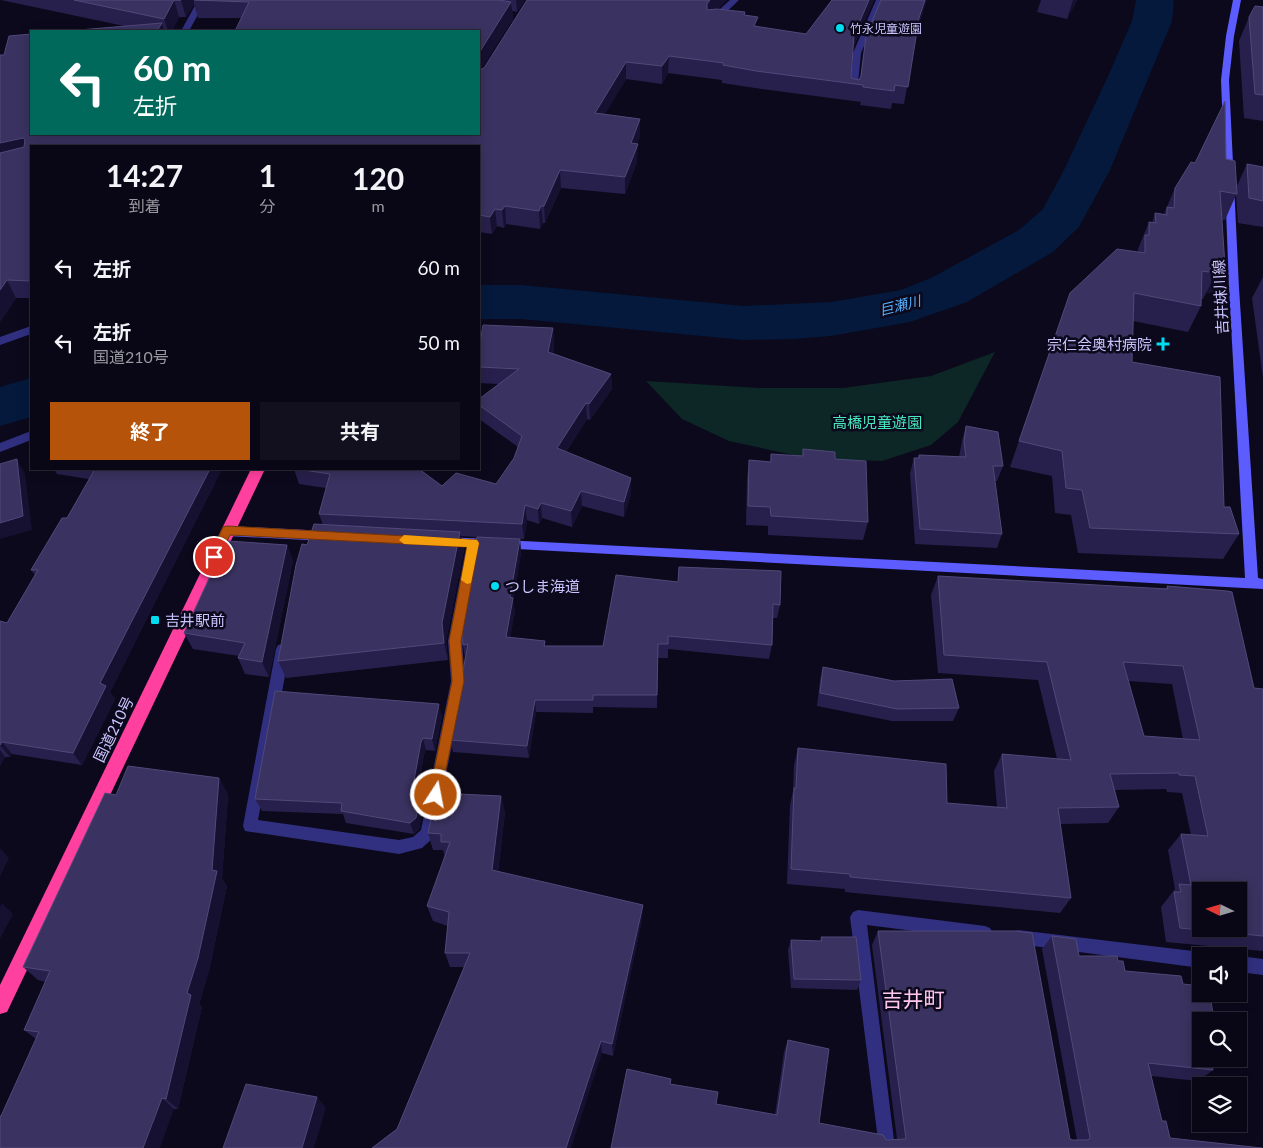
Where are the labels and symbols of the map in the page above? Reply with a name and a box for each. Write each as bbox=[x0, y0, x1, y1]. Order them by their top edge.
place label: 竹永児童遊園 bbox=[850, 21, 922, 36]
marker: 竹永児童遊園 bbox=[834, 22, 846, 34]
street label: 吉井妹川線 bbox=[1209, 259, 1231, 335]
water label: 巨瀬川 bbox=[878, 291, 924, 318]
place label: 宗仁会奥村病院 bbox=[1047, 335, 1152, 353]
marker: 宗仁会奥村病院 bbox=[1156, 337, 1170, 351]
park label: 高橋児童遊園 bbox=[832, 413, 922, 431]
pin bbox=[193, 536, 235, 578]
place label: つしま海道 bbox=[505, 577, 580, 595]
marker: つしま海道 bbox=[489, 580, 501, 592]
place label: 吉井駅前 bbox=[165, 611, 225, 629]
marker: 吉井駅前 bbox=[149, 614, 161, 626]
street label: 国道210号 bbox=[89, 693, 137, 765]
position arrow bbox=[409, 768, 461, 820]
north arrow bbox=[1192, 882, 1248, 938]
district label: 吉井町 bbox=[882, 986, 945, 1011]

